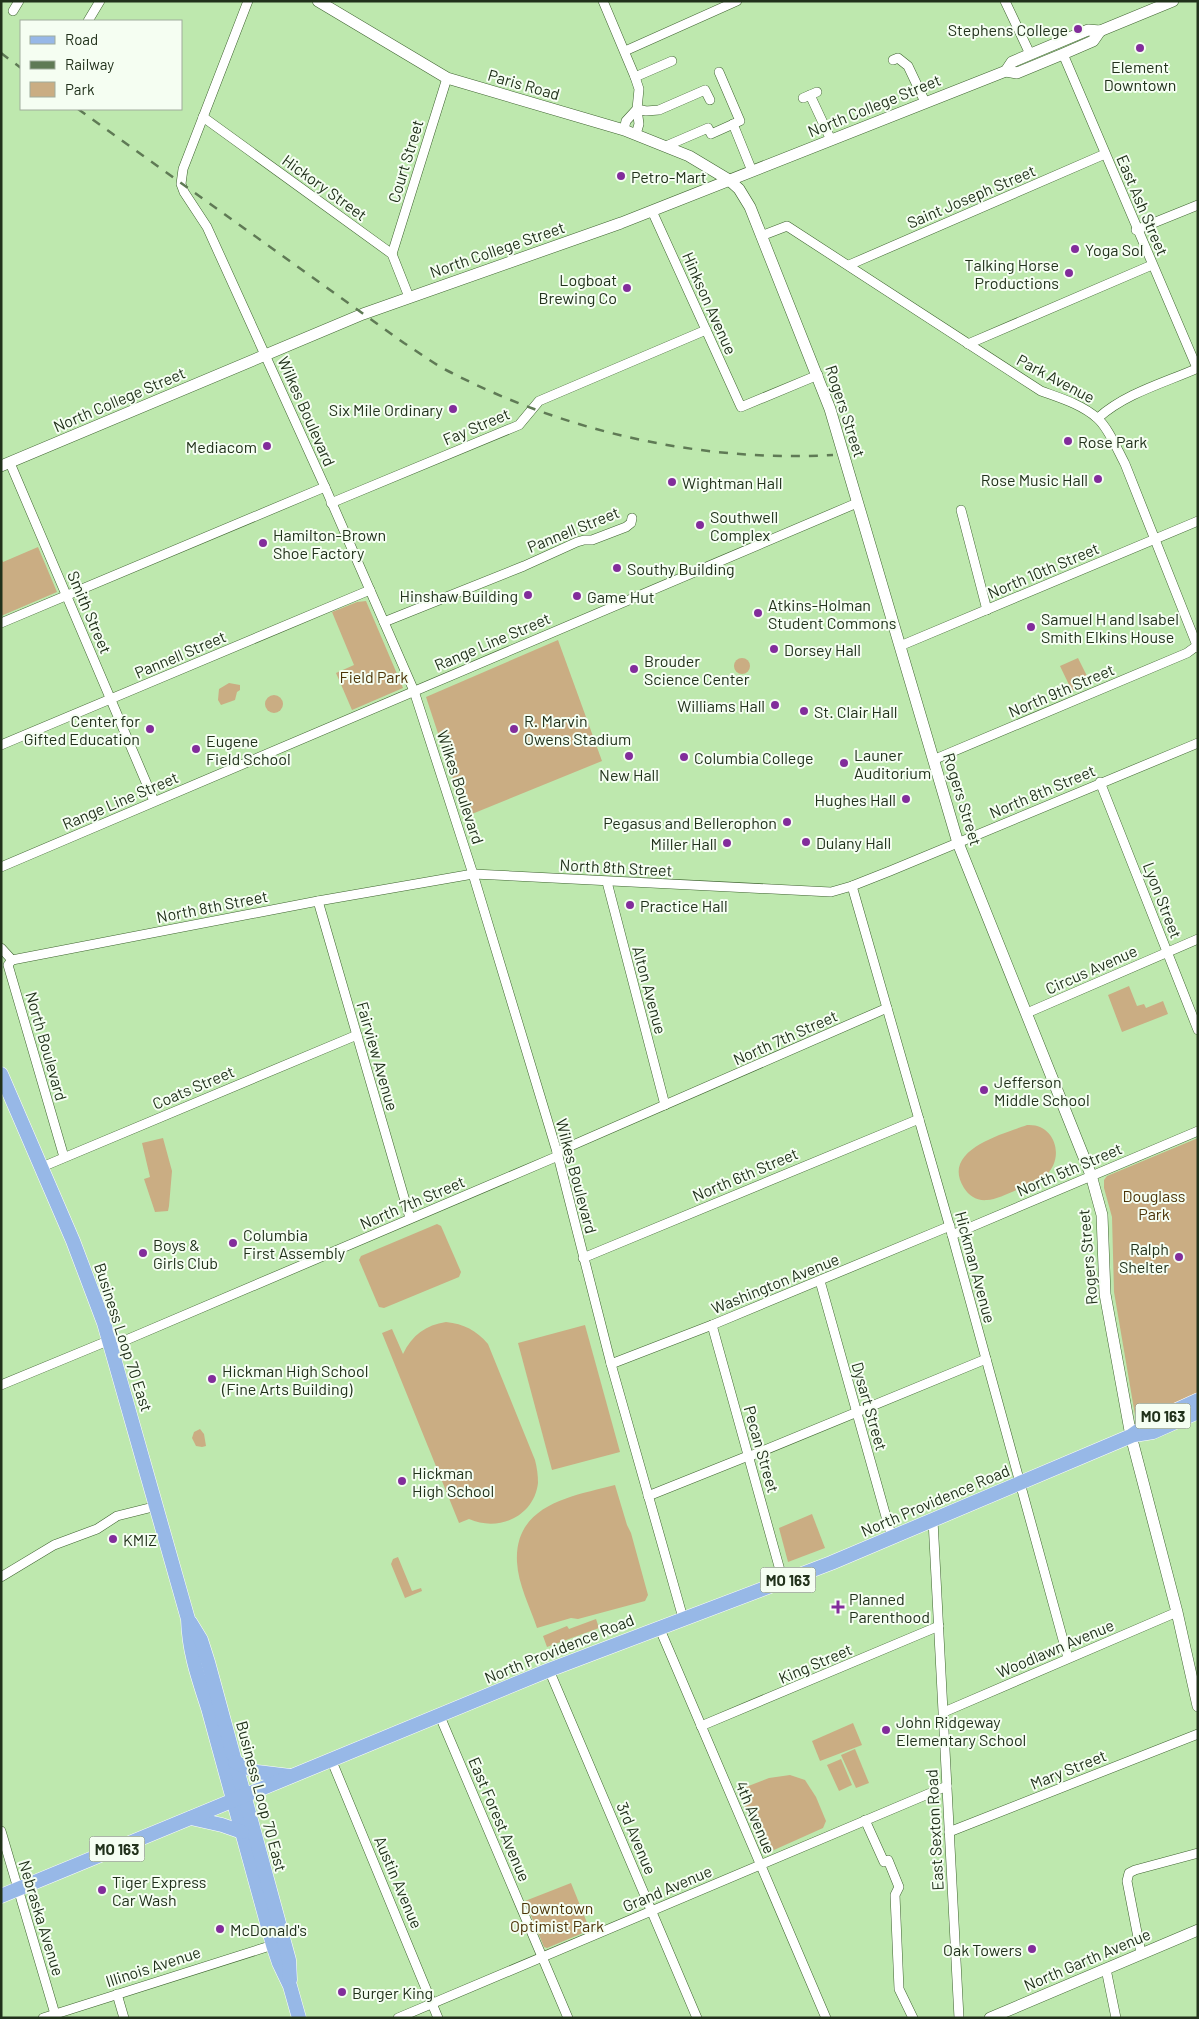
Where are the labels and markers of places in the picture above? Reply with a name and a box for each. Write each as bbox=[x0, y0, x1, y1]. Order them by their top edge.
place label: Stephens College bbox=[948, 20, 1068, 39]
marker: Stephens College bbox=[1072, 23, 1084, 35]
marker: Element Downtown bbox=[1134, 42, 1146, 54]
place label: Element Downtown bbox=[1104, 57, 1176, 94]
place label: Petro-Mart bbox=[631, 167, 707, 186]
marker: Petro-Mart bbox=[615, 170, 627, 182]
place label: Yoga Sol bbox=[1085, 240, 1143, 259]
marker: Yoga Sol bbox=[1069, 243, 1081, 255]
place label: Talking Horse Productions bbox=[965, 255, 1059, 292]
marker: Talking Horse Productions bbox=[1063, 267, 1075, 279]
place label: Logboat Brewing Co bbox=[538, 270, 617, 307]
marker: Logboat Brewing Co bbox=[621, 282, 633, 294]
place label: Six Mile Ordinary bbox=[329, 400, 444, 419]
marker: Six Mile Ordinary bbox=[447, 403, 459, 415]
place label: Rose Park bbox=[1078, 432, 1147, 451]
marker: Rose Park bbox=[1062, 435, 1074, 447]
place label: Mediacom bbox=[186, 437, 257, 456]
marker: Mediacom bbox=[261, 440, 273, 452]
place label: Rose Music Hall bbox=[981, 470, 1088, 489]
place label: Wightman Hall bbox=[682, 473, 782, 492]
marker: Rose Music Hall bbox=[1092, 473, 1104, 485]
marker: Wightman Hall bbox=[666, 476, 678, 488]
place label: Southwell Complex bbox=[710, 507, 778, 544]
marker: Southwell Complex bbox=[694, 519, 706, 531]
place label: Hamilton-Brown Shoe Factory bbox=[273, 525, 386, 562]
marker: Hamilton-Brown Shoe Factory bbox=[257, 537, 269, 549]
place label: Southy Building bbox=[627, 559, 735, 578]
marker: Southy Building bbox=[611, 562, 623, 574]
place label: Hinshaw Building bbox=[400, 586, 518, 605]
place label: Game Hut bbox=[587, 587, 655, 606]
marker: Hinshaw Building bbox=[522, 589, 534, 601]
marker: Game Hut bbox=[571, 590, 583, 602]
place label: Atkins-Holman Student Commons bbox=[768, 595, 896, 632]
marker: Atkins-Holman Student Commons bbox=[752, 607, 764, 619]
place label: Samuel H and Isabel Smith Elkins House bbox=[1041, 609, 1179, 646]
marker: Samuel H and Isabel Smith Elkins House bbox=[1025, 621, 1037, 633]
place label: Dorsey Hall bbox=[784, 640, 861, 659]
marker: Dorsey Hall bbox=[768, 643, 780, 655]
place label: Brouder Science Center bbox=[644, 651, 750, 688]
marker: Brouder Science Center bbox=[628, 663, 640, 675]
place label: Williams Hall bbox=[677, 696, 765, 715]
marker: Williams Hall bbox=[769, 699, 781, 711]
place label: St. Clair Hall bbox=[814, 702, 898, 721]
marker: St. Clair Hall bbox=[798, 705, 810, 717]
place label: Center for Gifted Education bbox=[24, 711, 140, 748]
place label: R. Marvin Owens Stadium bbox=[524, 711, 631, 748]
marker: Center for Gifted Education bbox=[144, 723, 156, 735]
marker: R. Marvin Owens Stadium bbox=[508, 723, 520, 735]
place label: Eugene Field School bbox=[206, 731, 291, 768]
marker: Eugene Field School bbox=[190, 743, 202, 755]
place label: Launer Auditorium bbox=[854, 745, 931, 782]
place label: Columbia College bbox=[694, 748, 813, 767]
marker: New Hall bbox=[623, 750, 635, 762]
marker: Columbia College bbox=[678, 751, 690, 763]
marker: Launer Auditorium bbox=[838, 757, 850, 769]
place label: New Hall bbox=[599, 765, 659, 784]
place label: Hughes Hall bbox=[815, 790, 896, 809]
marker: Hughes Hall bbox=[900, 793, 912, 805]
place label: Pegasus and Bellerophon bbox=[603, 813, 777, 832]
marker: Pegasus and Bellerophon bbox=[781, 816, 793, 828]
place label: Dulany Hall bbox=[816, 833, 891, 852]
place label: Miller Hall bbox=[651, 834, 717, 853]
marker: Dulany Hall bbox=[800, 836, 812, 848]
marker: Miller Hall bbox=[721, 837, 733, 849]
place label: Practice Hall bbox=[640, 896, 728, 915]
marker: Practice Hall bbox=[624, 899, 636, 911]
place label: Jefferson Middle School bbox=[994, 1072, 1090, 1109]
marker: Jefferson Middle School bbox=[978, 1084, 990, 1096]
place label: Columbia First Assembly bbox=[243, 1225, 346, 1262]
place label: Boys & Girls Club bbox=[153, 1235, 218, 1272]
marker: Columbia First Assembly bbox=[227, 1237, 239, 1249]
place label: Ralph Shelter bbox=[1119, 1239, 1169, 1276]
marker: Boys & Girls Club bbox=[137, 1247, 149, 1259]
marker: Ralph Shelter bbox=[1173, 1251, 1185, 1263]
place label: Hickman High School (Fine Arts Building) bbox=[221, 1361, 368, 1398]
marker: Hickman High School (Fine Arts Building) bbox=[206, 1373, 218, 1385]
place label: Hickman High School bbox=[412, 1463, 494, 1500]
marker: Hickman High School bbox=[396, 1475, 408, 1487]
place label: KMIZ bbox=[123, 1530, 157, 1549]
marker: KMIZ bbox=[107, 1533, 119, 1545]
place label: Planned Parenthood bbox=[849, 1589, 930, 1626]
marker: Planned Parenthood bbox=[831, 1600, 845, 1614]
place label: John Ridgeway Elementary School bbox=[896, 1712, 1026, 1749]
marker: John Ridgeway Elementary School bbox=[880, 1724, 892, 1736]
place label: Tiger Express Car Wash bbox=[112, 1872, 207, 1909]
marker: Tiger Express Car Wash bbox=[96, 1884, 108, 1896]
place label: McDonald's bbox=[230, 1920, 307, 1939]
marker: McDonald's bbox=[214, 1923, 226, 1935]
place label: Oak Towers bbox=[943, 1940, 1022, 1959]
marker: Oak Towers bbox=[1026, 1943, 1038, 1955]
place label: Burger King bbox=[352, 1983, 433, 2002]
marker: Burger King bbox=[336, 1986, 348, 1998]

